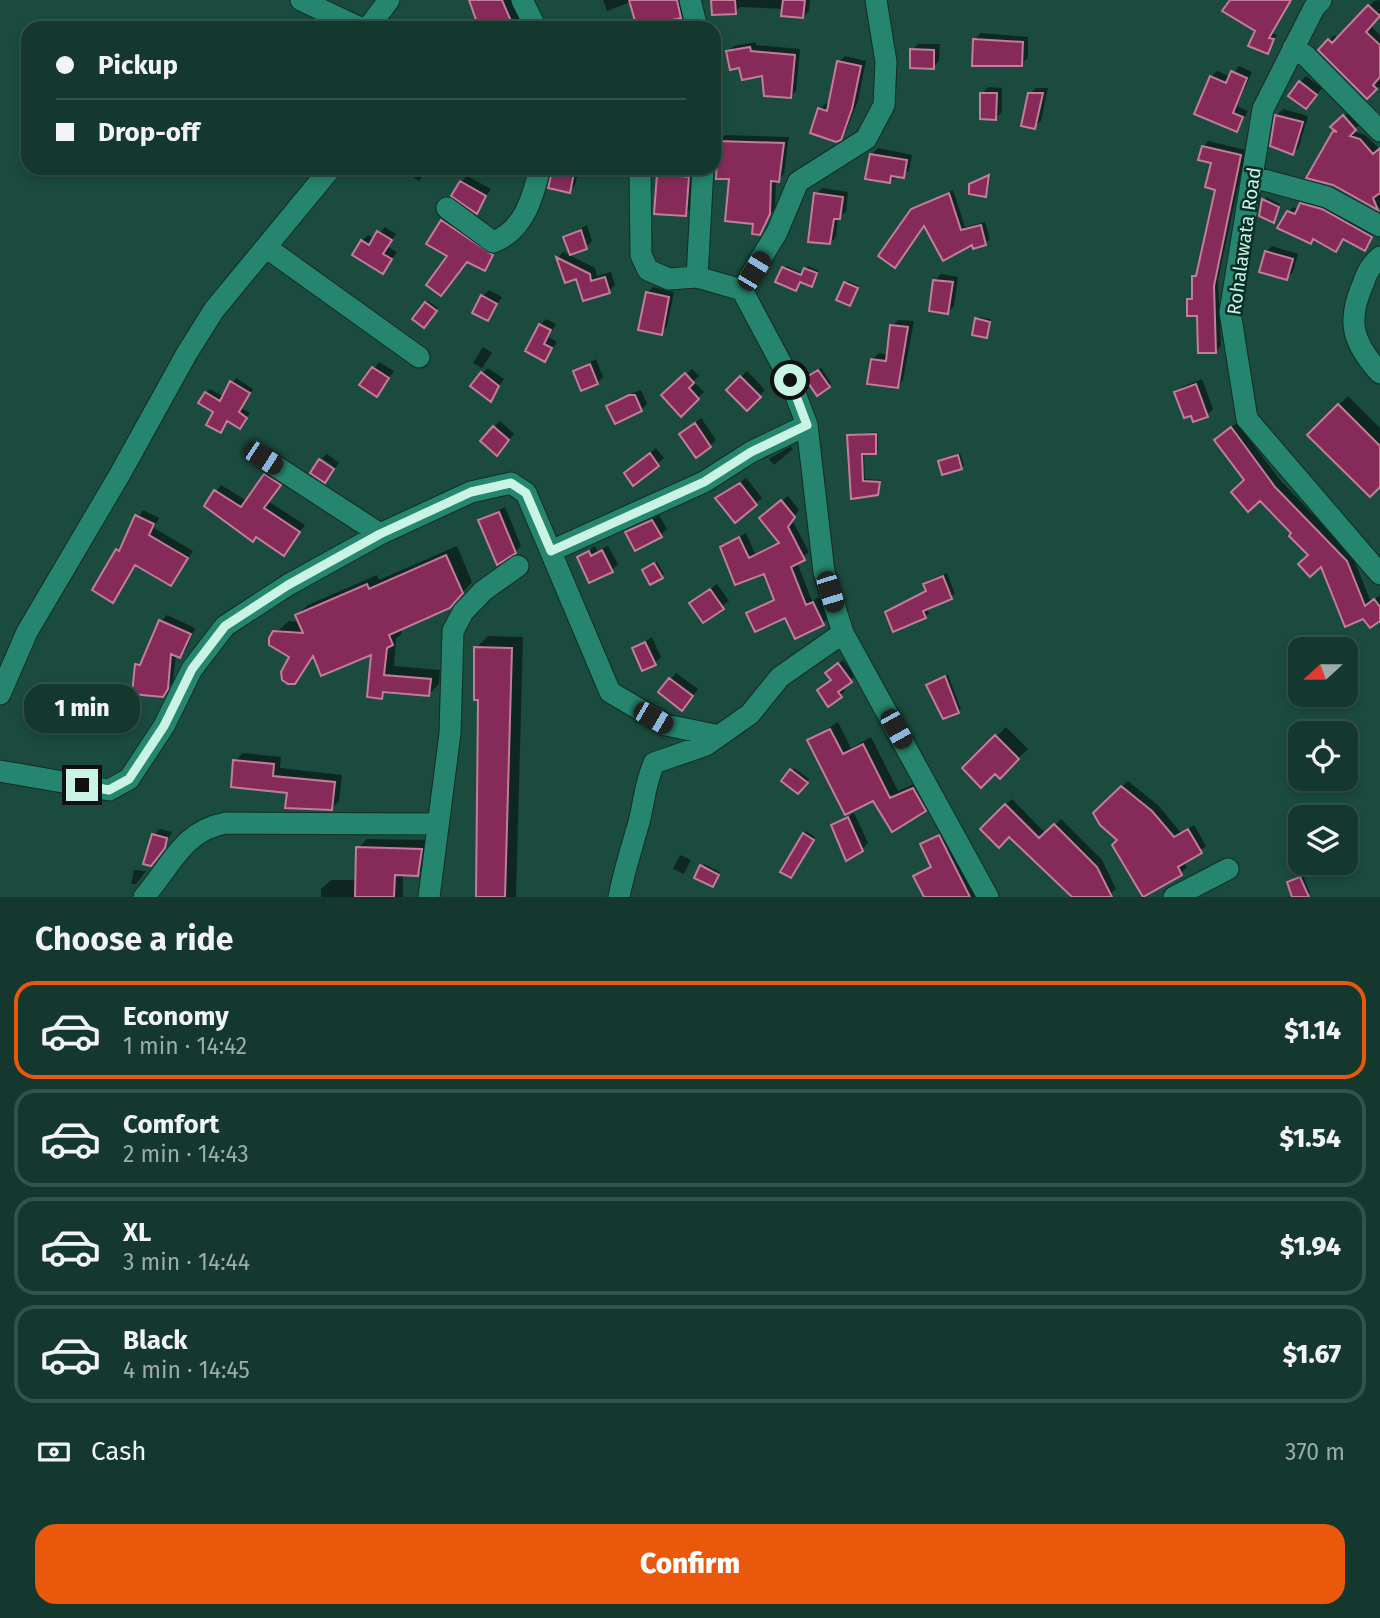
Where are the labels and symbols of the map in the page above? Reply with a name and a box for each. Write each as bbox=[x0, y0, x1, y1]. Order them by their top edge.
street label: Rohalawata Road bbox=[1222, 166, 1266, 316]
car bbox=[735, 248, 774, 294]
route start bbox=[774, 364, 806, 396]
car bbox=[240, 438, 287, 478]
car bbox=[814, 569, 847, 615]
north arrow bbox=[1288, 637, 1358, 707]
callout: 1 min bbox=[24, 684, 140, 732]
car bbox=[630, 698, 677, 738]
car bbox=[877, 706, 916, 752]
route end bbox=[66, 769, 98, 801]

